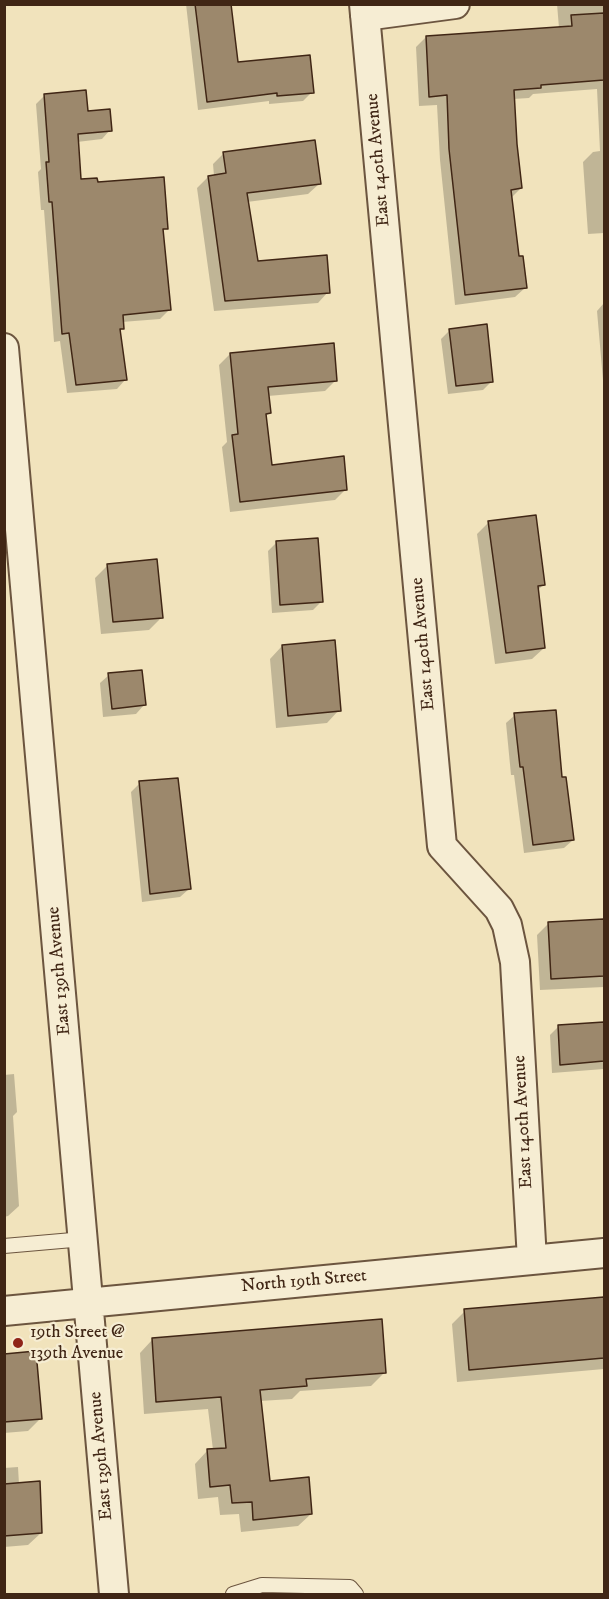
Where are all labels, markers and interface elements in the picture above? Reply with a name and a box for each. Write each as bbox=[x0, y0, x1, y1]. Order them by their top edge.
street label: East 140th Avenue bbox=[362, 92, 396, 228]
street label: East 140th Avenue bbox=[407, 576, 441, 712]
street label: East 139th Avenue bbox=[44, 906, 76, 1036]
street label: East 140th Avenue bbox=[510, 1055, 538, 1189]
street label: North 19th Street bbox=[240, 1266, 368, 1298]
place label: 19th Street @ 139th Avenue bbox=[30, 1322, 125, 1364]
marker: 19th Street @ 139th Avenue bbox=[11, 1336, 25, 1350]
street label: East 139th Avenue bbox=[86, 1391, 118, 1521]

